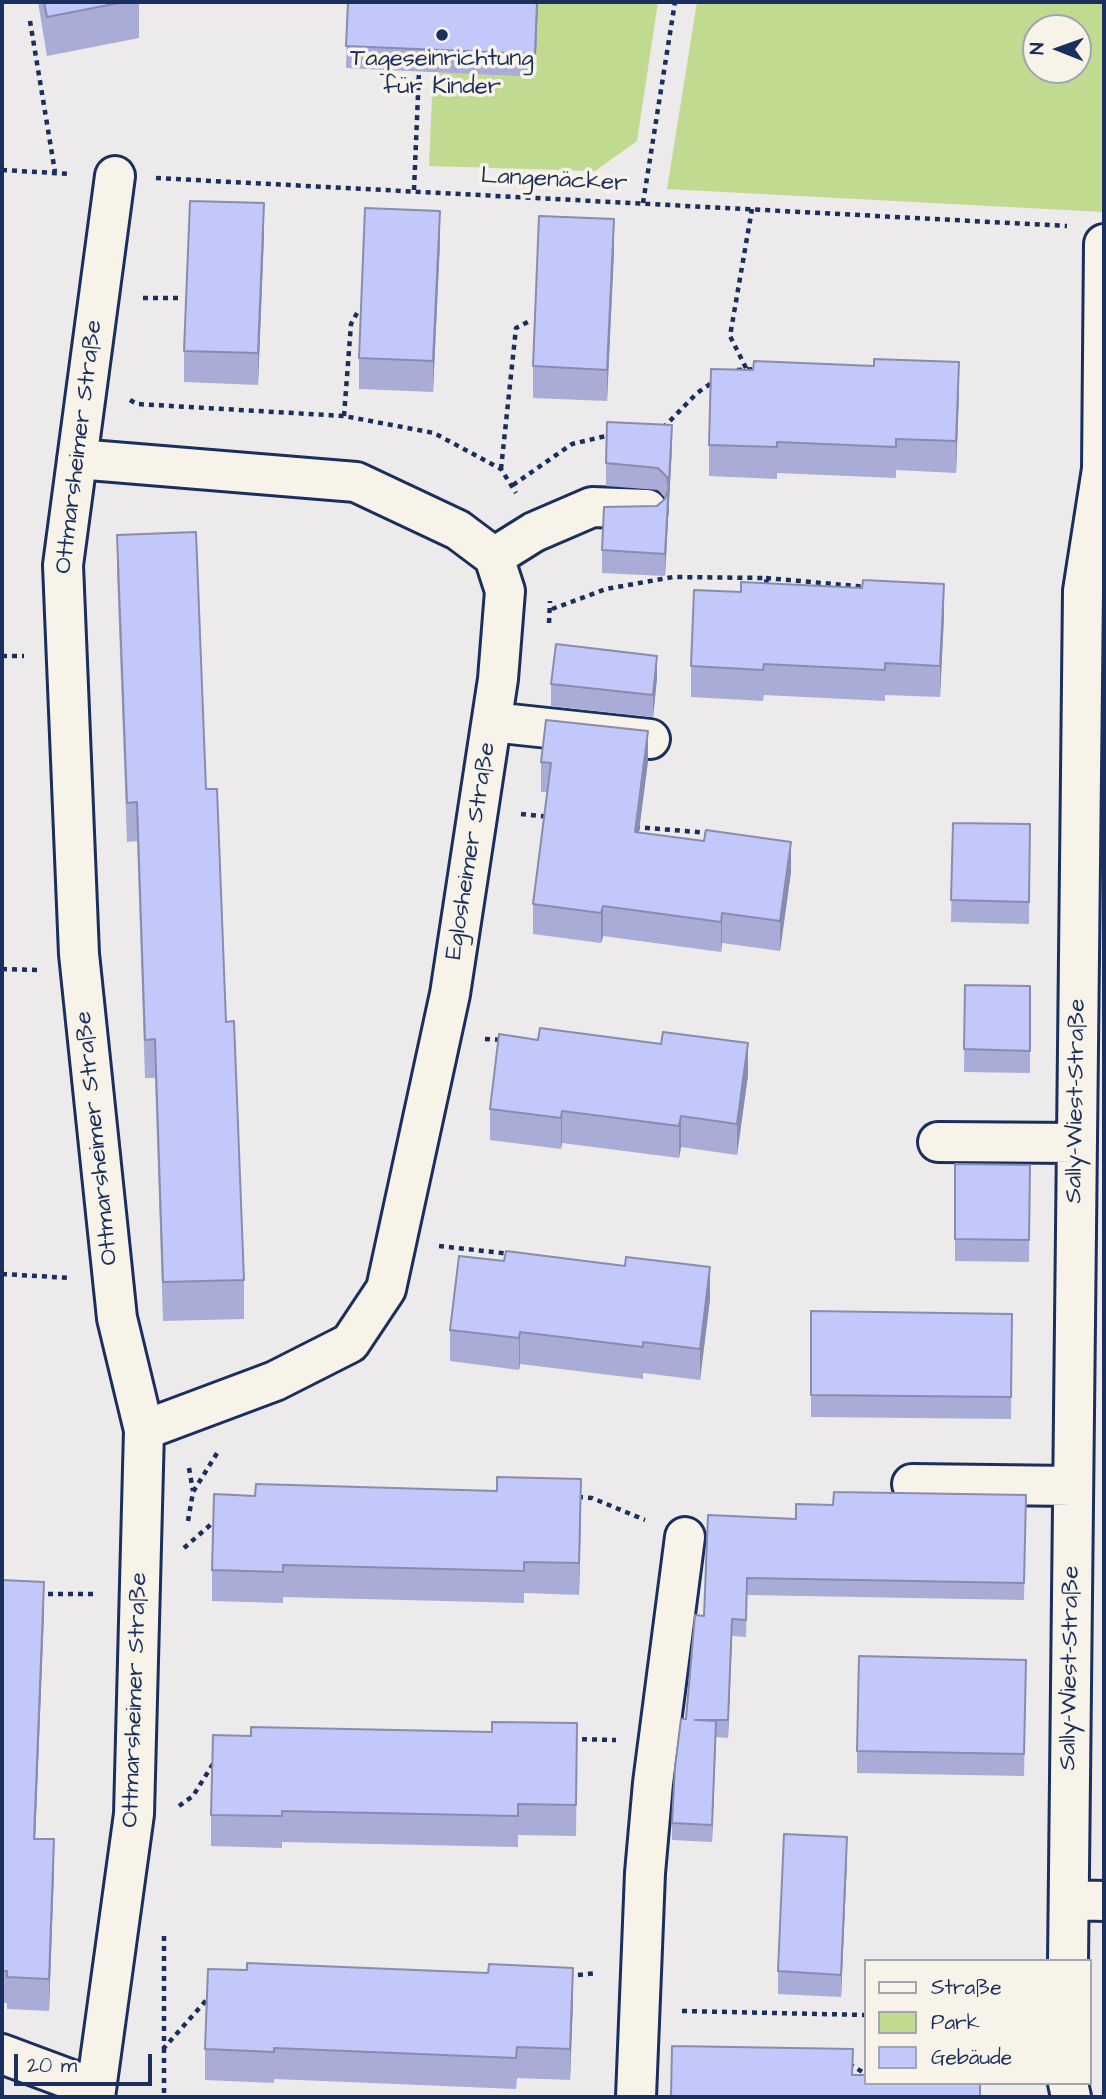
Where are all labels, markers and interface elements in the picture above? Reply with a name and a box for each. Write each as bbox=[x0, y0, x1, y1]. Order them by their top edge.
north arrow bbox=[1022, 14, 1092, 84]
marker: Tageseinrichtung für Kinder bbox=[434, 27, 450, 43]
text: N bbox=[1024, 42, 1051, 55]
place label: Tageseinrichtung für Kinder bbox=[350, 46, 534, 102]
street label: Langenäcker bbox=[480, 163, 628, 199]
street label: Ottmarsheimer Straße bbox=[50, 319, 110, 575]
street label: Eglosheimer Straße bbox=[441, 740, 503, 962]
street label: Sally-Wiest-Straße bbox=[1061, 998, 1093, 1204]
street label: Ottmarsheimer Straße bbox=[70, 1010, 126, 1266]
street label: Sally-Wiest-Straße bbox=[1055, 1565, 1087, 1771]
street label: Ottmarsheimer Straße bbox=[117, 1572, 155, 1828]
legend bbox=[864, 1959, 1092, 2085]
text: Straße bbox=[931, 1973, 1002, 2002]
text: Park bbox=[931, 2008, 980, 2037]
scale bar bbox=[18, 2039, 156, 2084]
text: Gebäude bbox=[931, 2043, 1012, 2072]
text: 20 m bbox=[27, 2051, 77, 2080]

